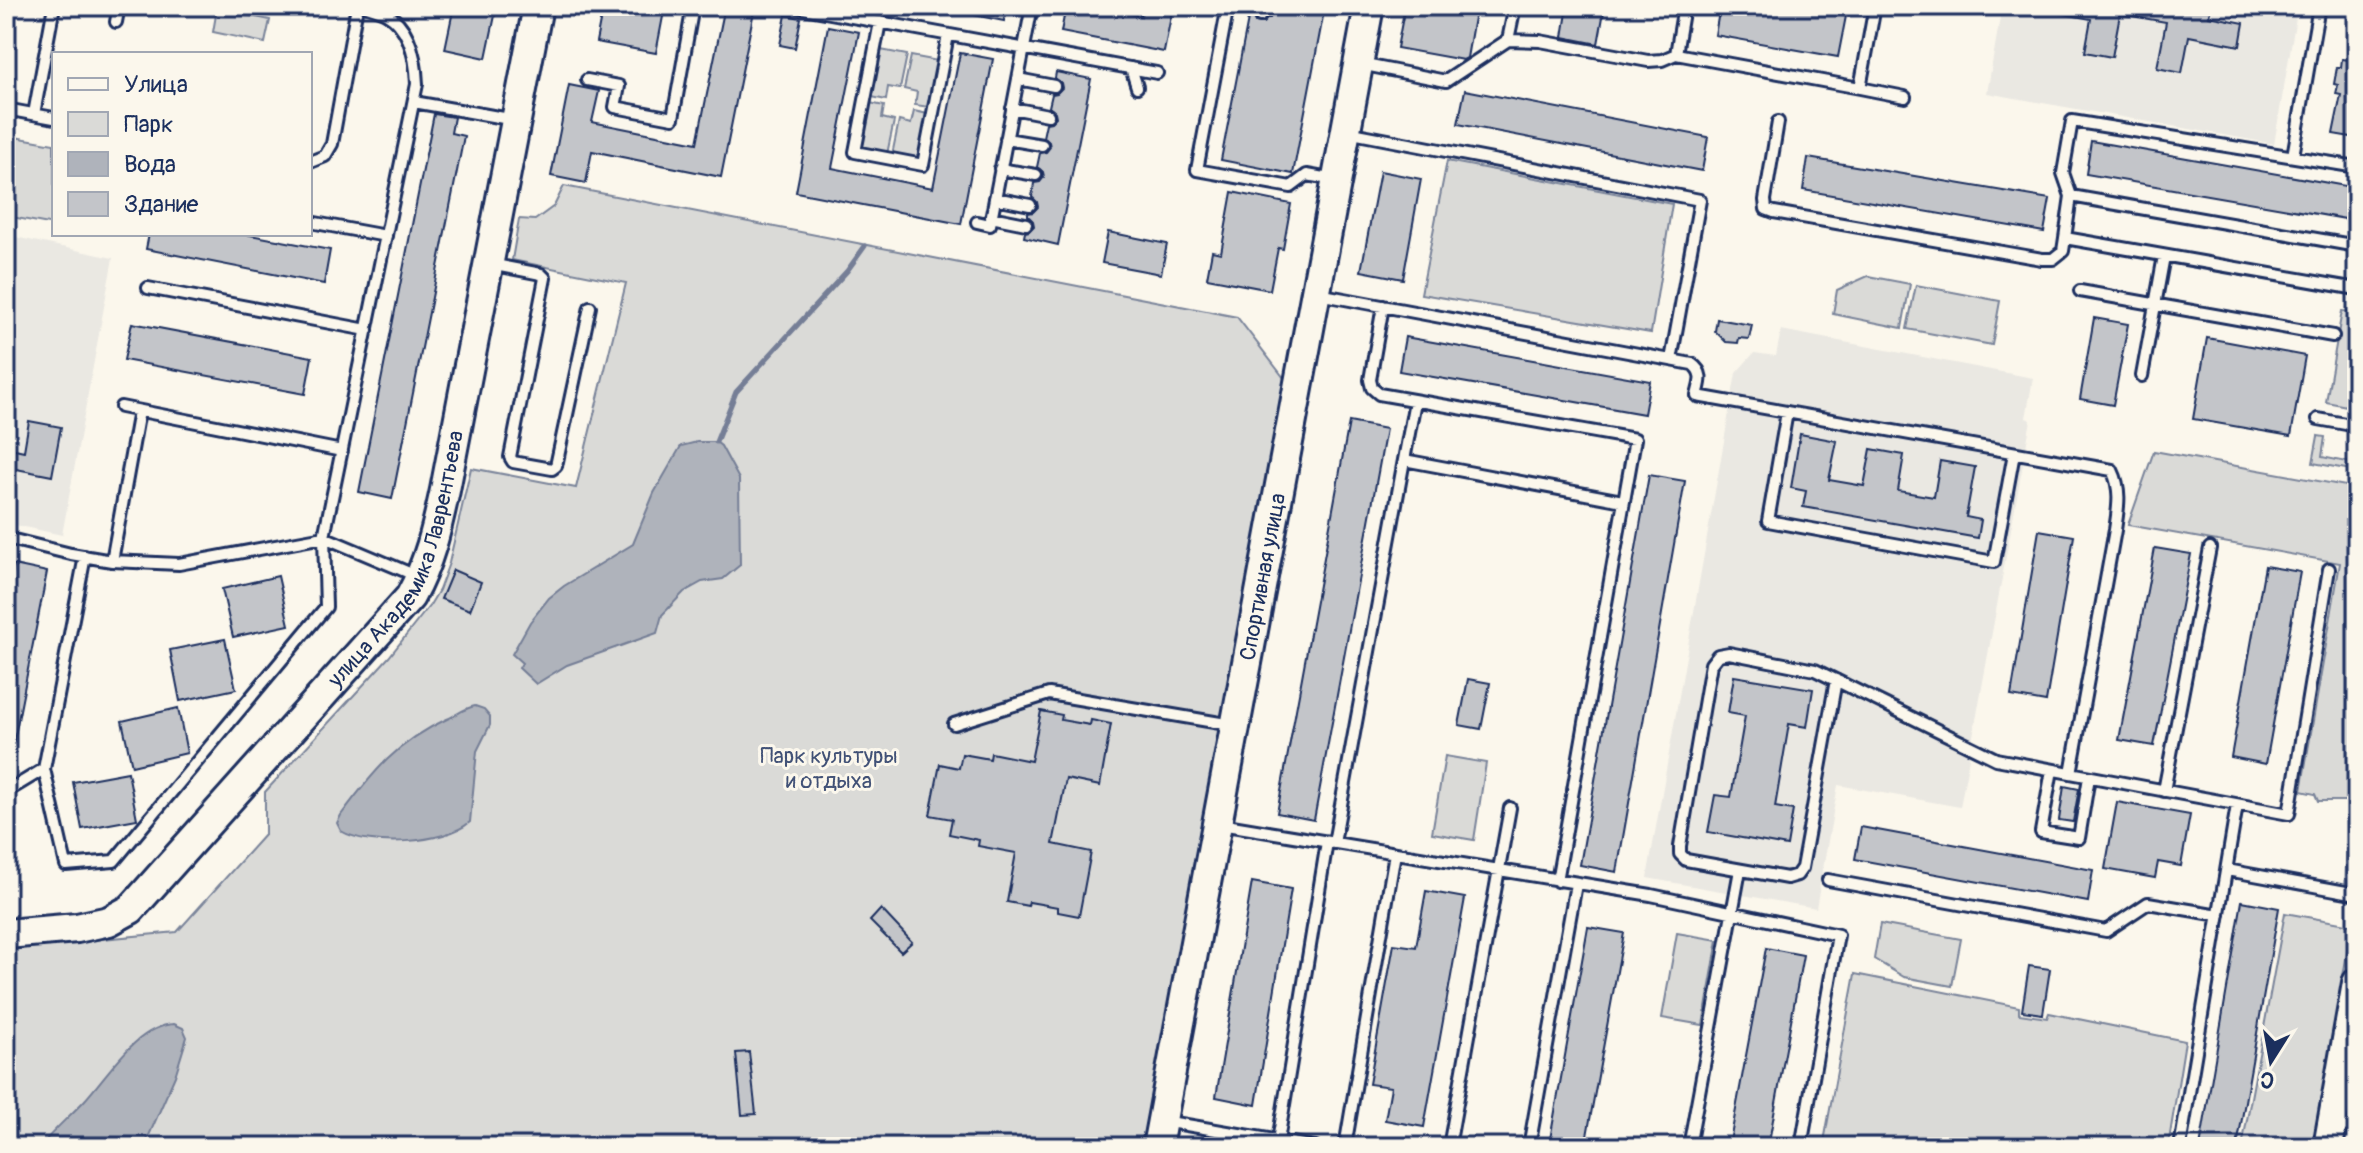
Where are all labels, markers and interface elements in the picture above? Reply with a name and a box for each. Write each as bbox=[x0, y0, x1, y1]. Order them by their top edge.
legend bbox=[52, 52, 312, 236]
text: Улица bbox=[124, 70, 188, 99]
text: Парк bbox=[124, 110, 173, 139]
text: Вода bbox=[124, 150, 176, 179]
text: Здание bbox=[124, 190, 199, 219]
street label: улица Академика Лаврентьева bbox=[321, 428, 470, 694]
street label: Спортивная улица bbox=[1234, 491, 1292, 663]
park label: Парк культуры и отдыха bbox=[760, 742, 898, 795]
north arrow bbox=[2231, 1021, 2311, 1101]
text: С bbox=[2258, 1065, 2277, 1095]

